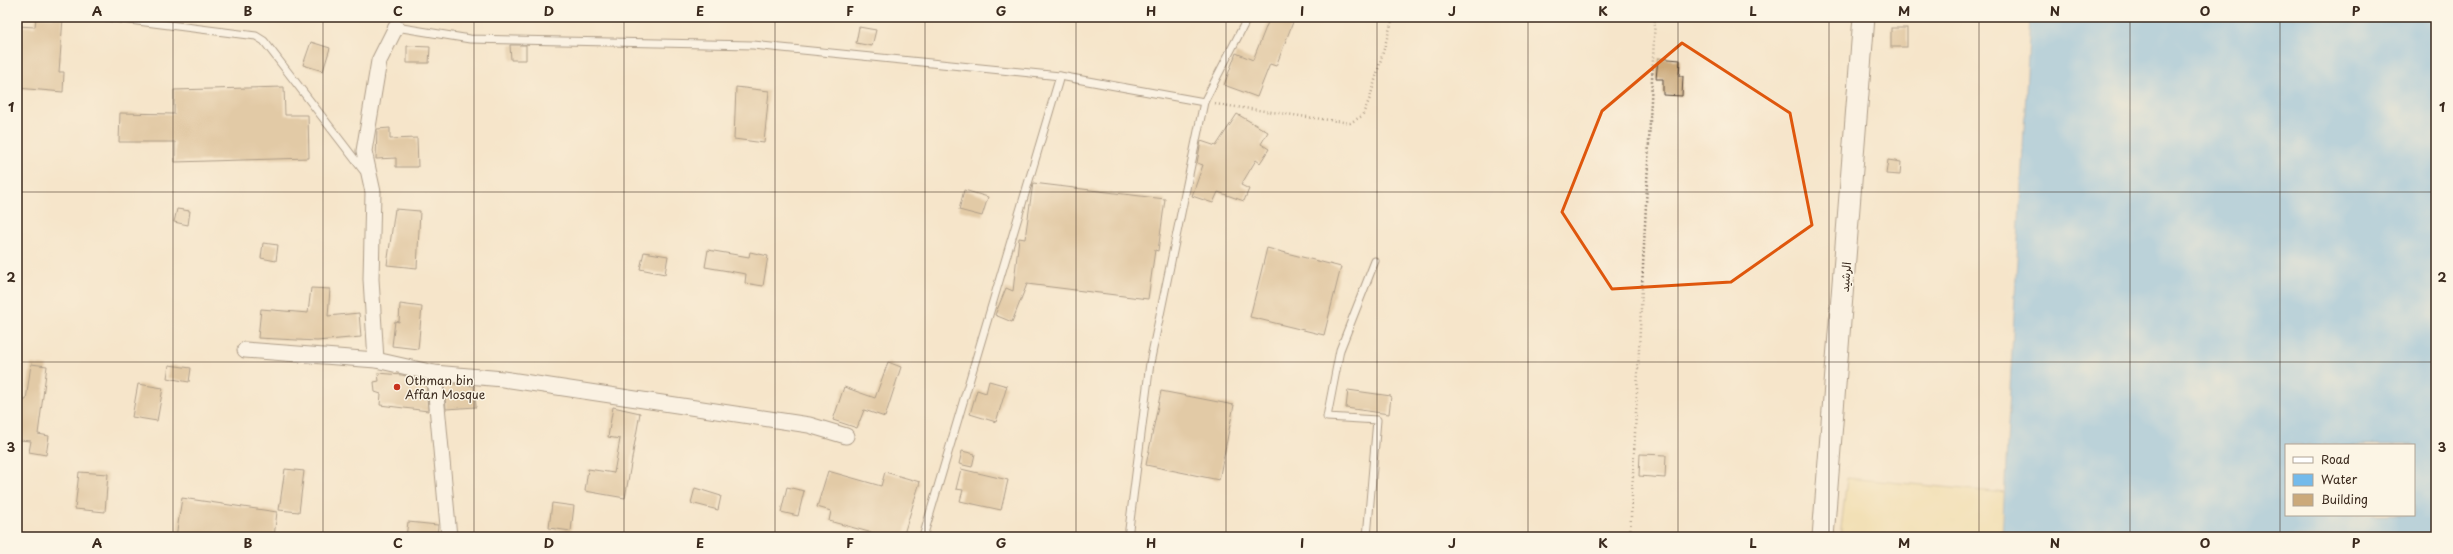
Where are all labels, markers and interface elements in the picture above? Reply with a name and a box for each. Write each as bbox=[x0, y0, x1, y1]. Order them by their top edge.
text: A bbox=[92, 1, 102, 20]
text: B bbox=[244, 1, 253, 20]
text: C bbox=[393, 1, 403, 20]
text: D bbox=[544, 1, 554, 20]
text: E bbox=[696, 1, 704, 20]
text: F bbox=[846, 1, 854, 20]
text: G bbox=[996, 1, 1006, 20]
text: H bbox=[1146, 1, 1156, 20]
text: I bbox=[1300, 1, 1304, 20]
text: J bbox=[1448, 1, 1456, 20]
text: K bbox=[1598, 1, 1608, 20]
text: L bbox=[1749, 1, 1757, 20]
text: M bbox=[1898, 1, 1910, 20]
text: N bbox=[2050, 1, 2060, 20]
text: O bbox=[2200, 1, 2210, 20]
text: P bbox=[2352, 1, 2361, 20]
text: 1 bbox=[8, 97, 14, 116]
text: 1 bbox=[2439, 97, 2445, 116]
street label: الرشيد bbox=[1835, 261, 1855, 293]
text: 2 bbox=[6, 267, 16, 286]
text: 2 bbox=[2437, 267, 2447, 286]
place label: Othman bin Affan Mosque bbox=[405, 371, 486, 403]
marker: Othman bin Affan Mosque bbox=[392, 382, 402, 392]
text: 3 bbox=[7, 437, 16, 456]
text: 3 bbox=[2438, 437, 2447, 456]
legend bbox=[2285, 444, 2415, 516]
text: Road bbox=[2321, 450, 2350, 468]
text: Water bbox=[2321, 470, 2358, 488]
text: Building bbox=[2321, 490, 2368, 508]
text: A bbox=[92, 533, 102, 552]
text: B bbox=[244, 533, 253, 552]
text: C bbox=[393, 533, 403, 552]
text: D bbox=[544, 533, 554, 552]
text: E bbox=[696, 533, 704, 552]
text: F bbox=[846, 533, 854, 552]
text: G bbox=[996, 533, 1006, 552]
text: H bbox=[1146, 533, 1156, 552]
text: I bbox=[1300, 533, 1304, 552]
text: J bbox=[1448, 533, 1456, 552]
text: K bbox=[1598, 533, 1608, 552]
text: L bbox=[1749, 533, 1757, 552]
text: M bbox=[1898, 533, 1910, 552]
text: N bbox=[2050, 533, 2060, 552]
text: O bbox=[2200, 533, 2210, 552]
text: P bbox=[2352, 533, 2361, 552]

